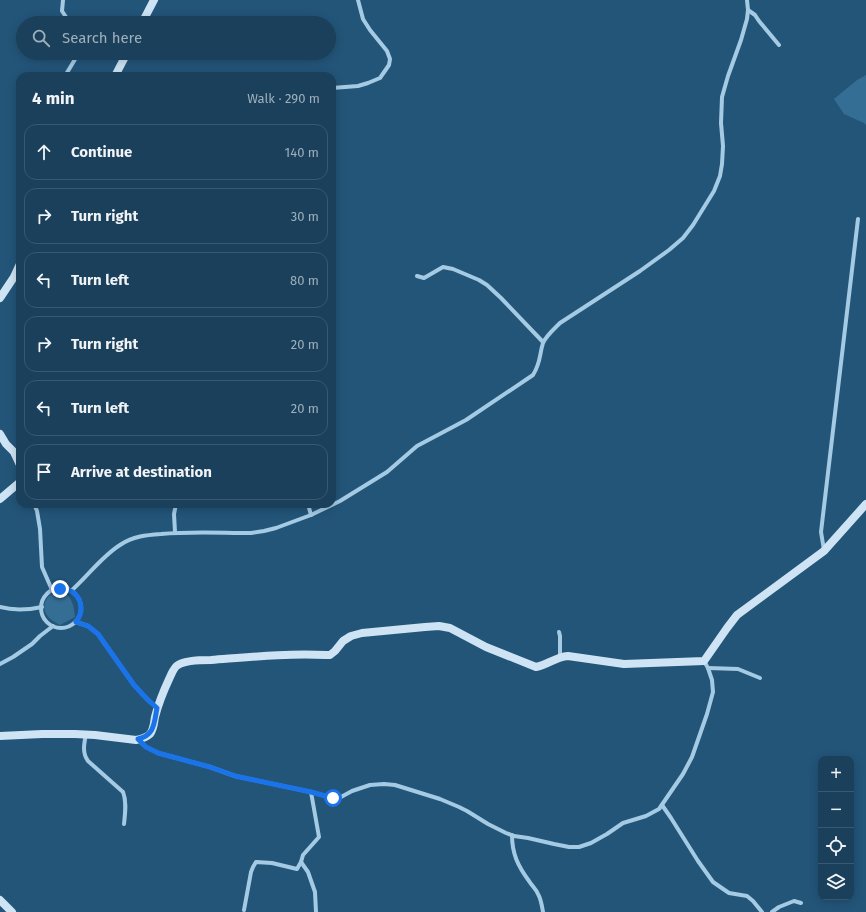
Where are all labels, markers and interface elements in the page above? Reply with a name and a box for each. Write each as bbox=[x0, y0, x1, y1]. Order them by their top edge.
search box bbox=[16, 16, 336, 60]
icon: search bbox=[30, 27, 52, 49]
text: Search here bbox=[62, 29, 142, 47]
text: 4 min bbox=[32, 88, 75, 109]
text: Walk · 290 m bbox=[247, 91, 320, 106]
icon: ahead bbox=[33, 141, 55, 163]
text: Continue bbox=[71, 143, 132, 161]
text: 140 m bbox=[285, 145, 319, 160]
icon: right bbox=[33, 205, 55, 227]
text: Turn right bbox=[71, 207, 138, 225]
text: 30 m bbox=[291, 209, 319, 224]
icon: left bbox=[33, 269, 55, 291]
text: Turn left bbox=[71, 271, 129, 289]
text: 80 m bbox=[290, 273, 319, 288]
icon: right bbox=[33, 333, 55, 355]
text: Turn right bbox=[71, 335, 138, 353]
text: 20 m bbox=[291, 337, 319, 352]
icon: left bbox=[33, 397, 55, 419]
text: Turn left bbox=[71, 399, 129, 417]
text: 20 m bbox=[291, 401, 319, 416]
icon: arrive bbox=[33, 461, 55, 483]
text: Arrive at destination bbox=[71, 463, 212, 481]
route end bbox=[51, 580, 69, 598]
map controls bbox=[818, 756, 854, 900]
button: + bbox=[818, 756, 854, 792]
route start bbox=[324, 789, 342, 807]
button: − bbox=[818, 792, 854, 828]
button: locate bbox=[818, 828, 854, 864]
button: layers bbox=[818, 864, 854, 900]

